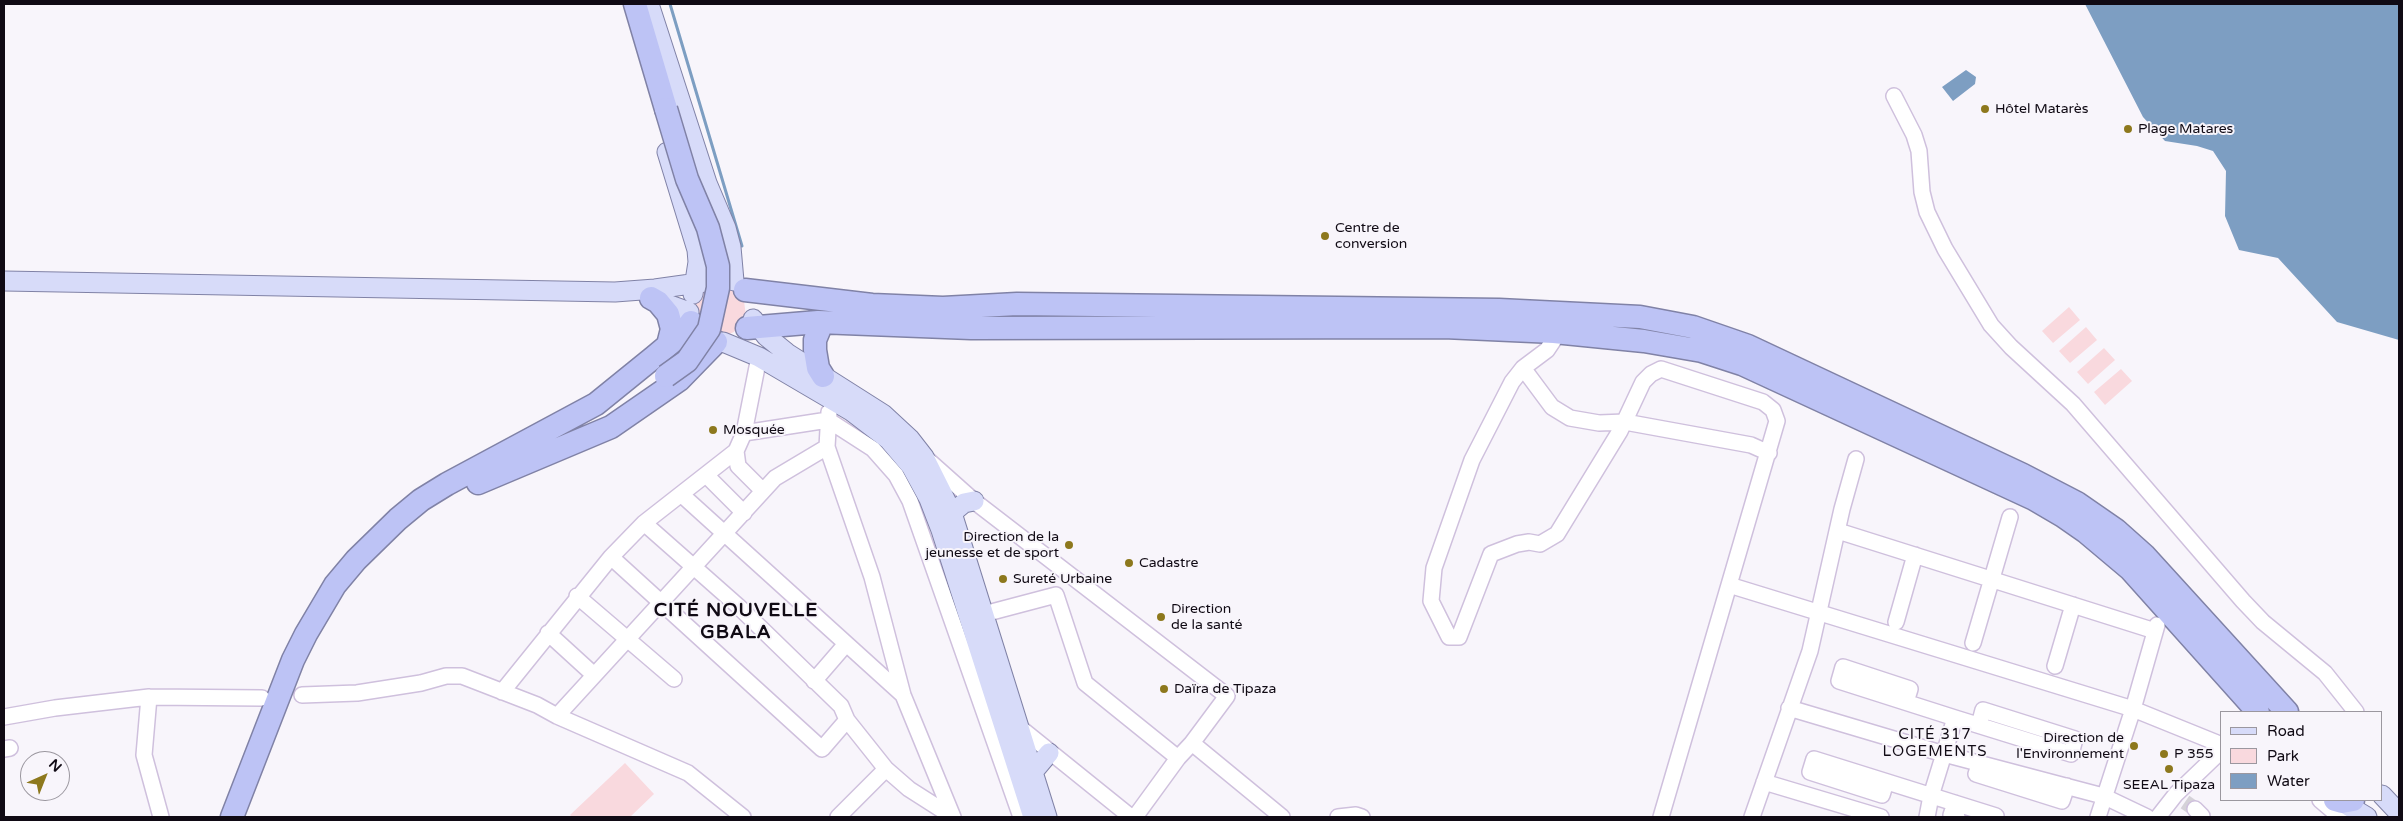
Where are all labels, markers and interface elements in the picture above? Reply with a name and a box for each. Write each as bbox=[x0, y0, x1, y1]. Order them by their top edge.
place label: Hôtel Matarès bbox=[1995, 101, 2088, 117]
marker: Hôtel Matarès bbox=[1979, 103, 1991, 115]
place label: Plage Matares bbox=[2138, 121, 2233, 137]
marker: Plage Matares bbox=[2122, 123, 2134, 135]
place label: Centre de conversion bbox=[1335, 220, 1407, 252]
marker: Centre de conversion bbox=[1319, 230, 1331, 242]
place label: Mosquée bbox=[723, 422, 785, 438]
marker: Mosquée bbox=[707, 424, 719, 436]
place label: Direction de la jeunesse et de sport bbox=[925, 529, 1059, 562]
marker: Direction de la jeunesse et de sport bbox=[1063, 539, 1075, 551]
place label: Cadastre bbox=[1139, 555, 1198, 571]
marker: Cadastre bbox=[1123, 557, 1135, 569]
place label: Sureté Urbaine bbox=[1013, 571, 1112, 587]
marker: Sureté Urbaine bbox=[997, 573, 1009, 585]
district label: CITÉ NOUVELLE GBALA bbox=[652, 600, 820, 644]
place label: Direction de la santé bbox=[1171, 601, 1243, 634]
marker: Direction de la santé bbox=[1155, 611, 1167, 623]
place label: Daïra de Tipaza bbox=[1174, 681, 1276, 697]
marker: Daïra de Tipaza bbox=[1158, 683, 1170, 695]
legend bbox=[2220, 711, 2383, 801]
text: Road bbox=[2267, 722, 2305, 740]
district label: CITÉ 317 LOGEMENTS bbox=[1881, 726, 1989, 761]
place label: Direction de l'Environnement bbox=[2016, 730, 2124, 762]
marker: Direction de l'Environnement bbox=[2128, 740, 2140, 752]
place label: P 355 bbox=[2174, 746, 2213, 762]
text: Park bbox=[2267, 747, 2299, 765]
marker: P 355 bbox=[2158, 748, 2170, 760]
north arrow bbox=[20, 751, 70, 801]
text: N bbox=[45, 756, 65, 776]
marker: SEEAL Tipaza bbox=[2163, 763, 2175, 775]
text: Water bbox=[2267, 772, 2310, 790]
place label: SEEAL Tipaza bbox=[2123, 777, 2215, 793]

